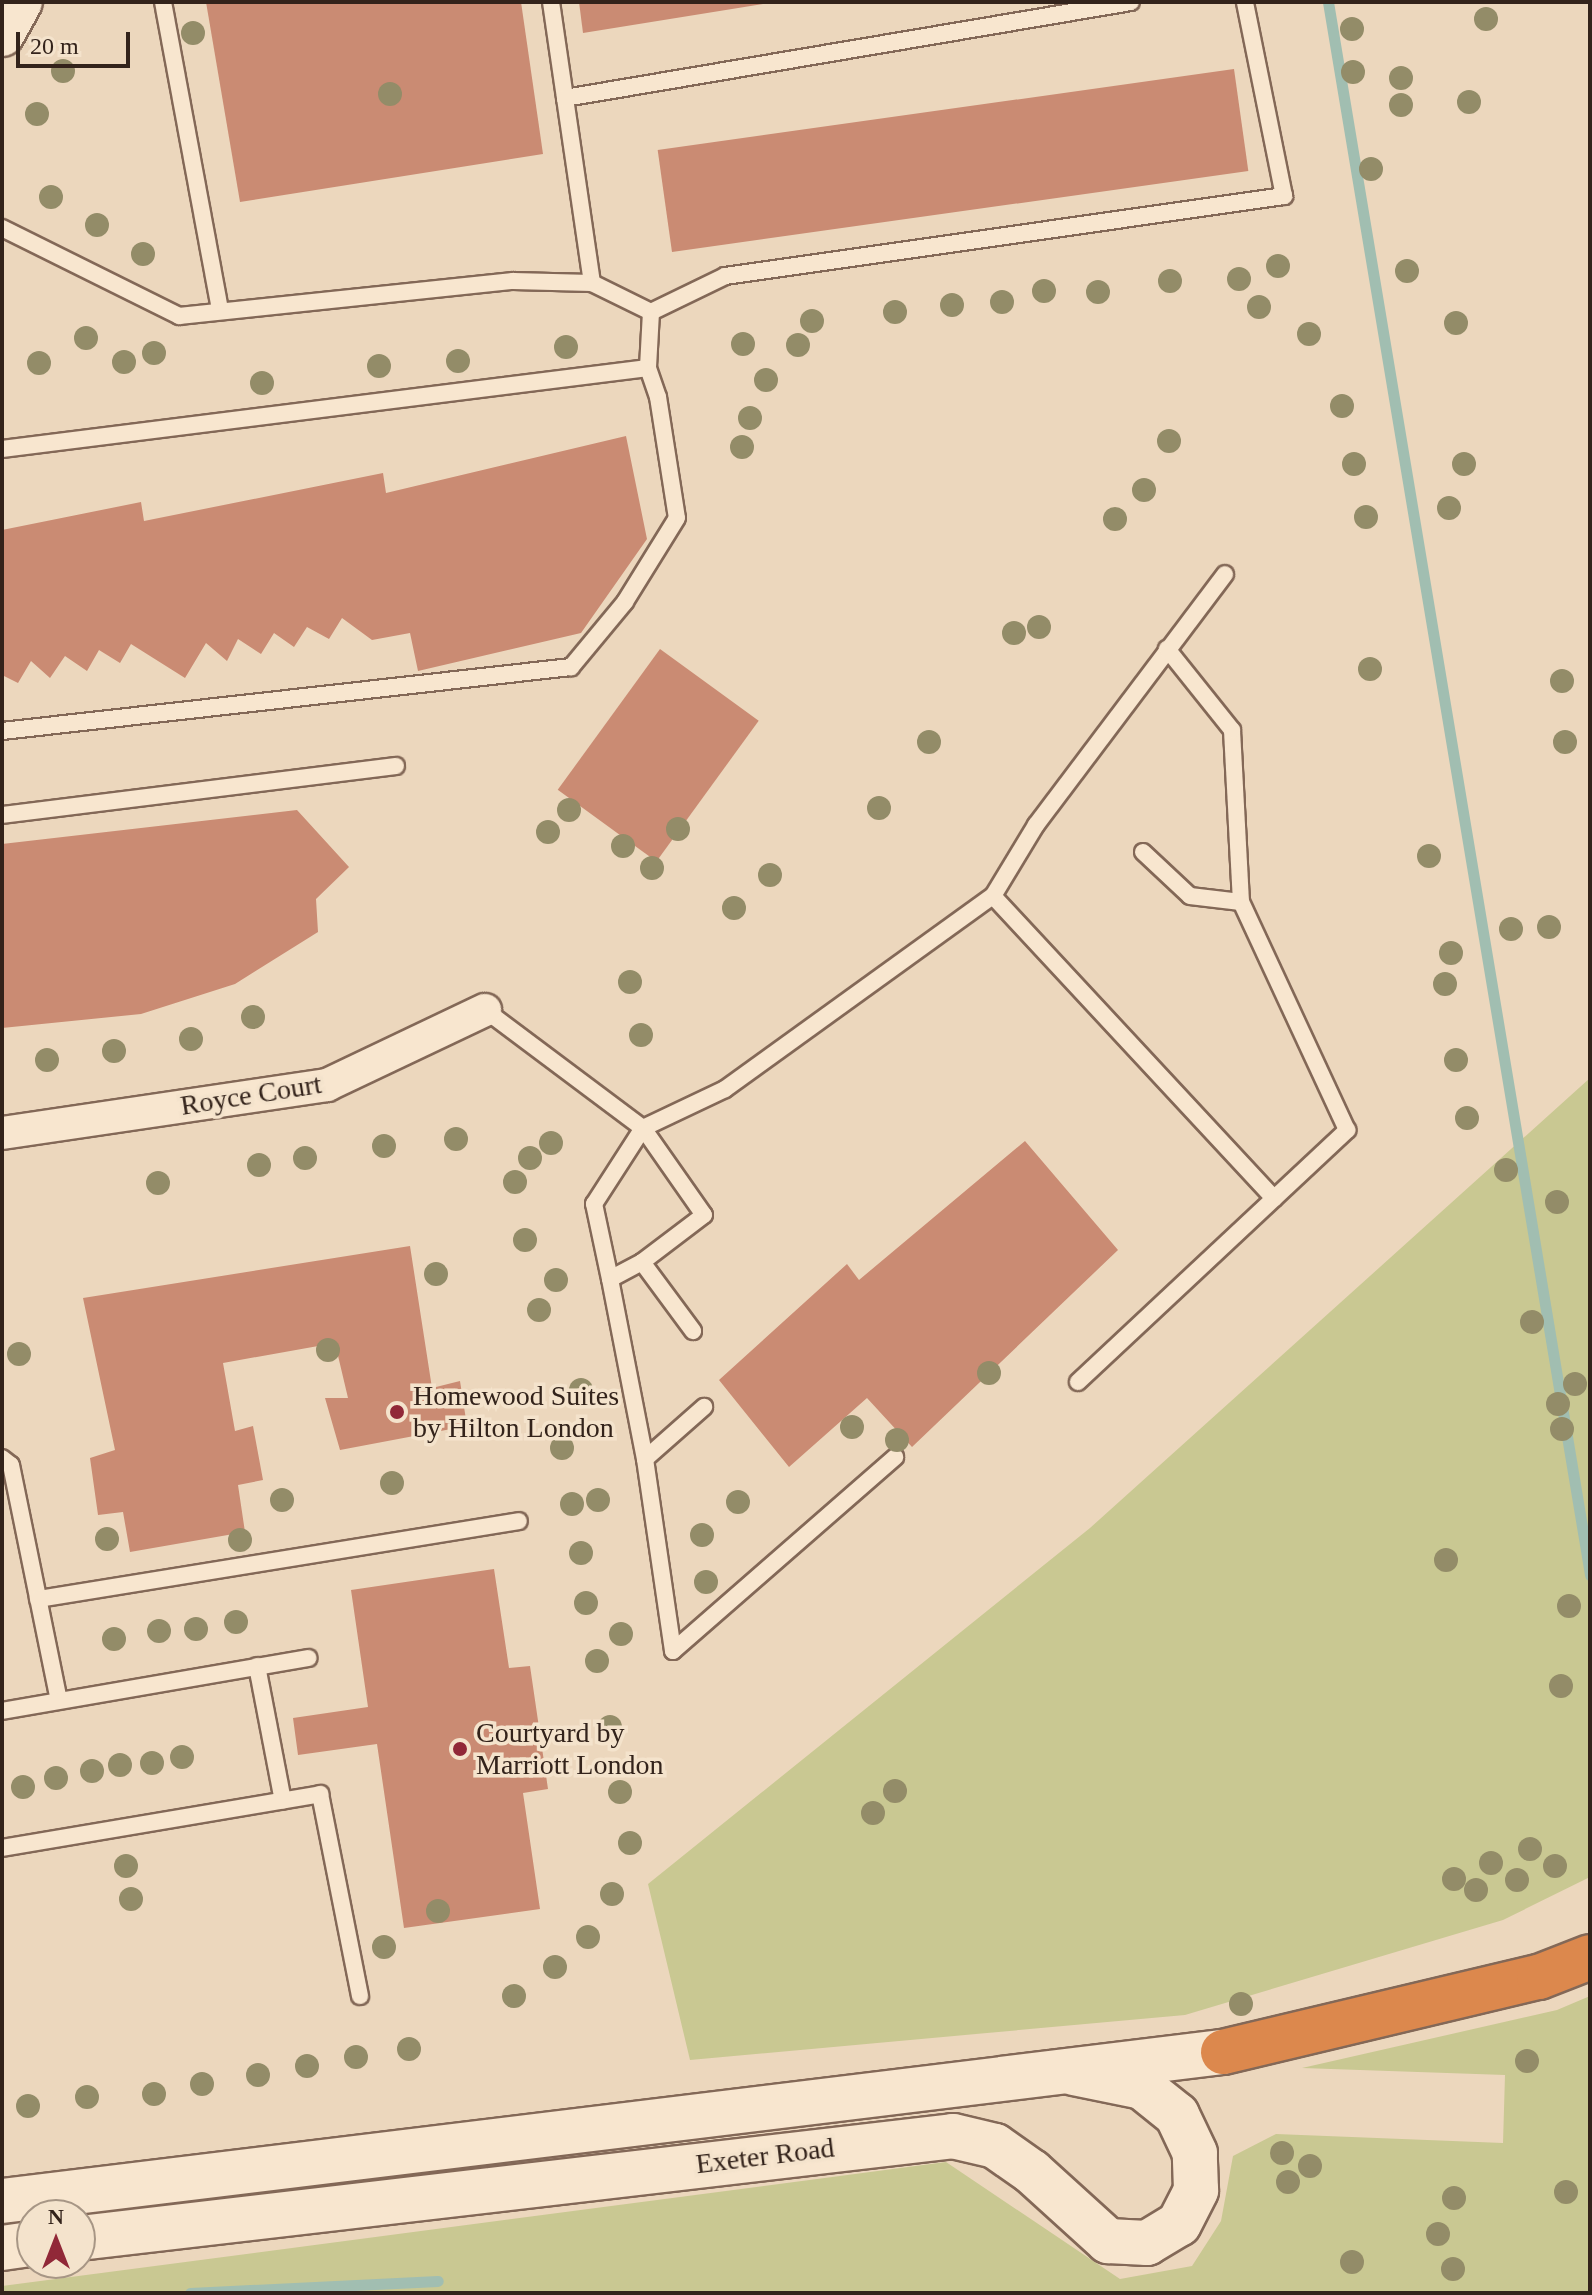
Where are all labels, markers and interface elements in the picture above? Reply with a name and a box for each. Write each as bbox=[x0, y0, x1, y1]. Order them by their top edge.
scale bar bbox=[20, 16, 134, 66]
text: 20 m bbox=[30, 33, 79, 59]
street label: Royce Court bbox=[178, 1067, 324, 1123]
place label: Homewood Suites by Hilton London bbox=[413, 1379, 619, 1445]
marker: Homewood Suites by Hilton London bbox=[388, 1403, 406, 1421]
place label: Courtyard by Marriott London bbox=[476, 1716, 663, 1782]
marker: Courtyard by Marriott London bbox=[451, 1740, 469, 1758]
street label: Exeter Road bbox=[694, 2131, 836, 2181]
north arrow bbox=[16, 2199, 96, 2279]
text: N bbox=[48, 2204, 64, 2229]

